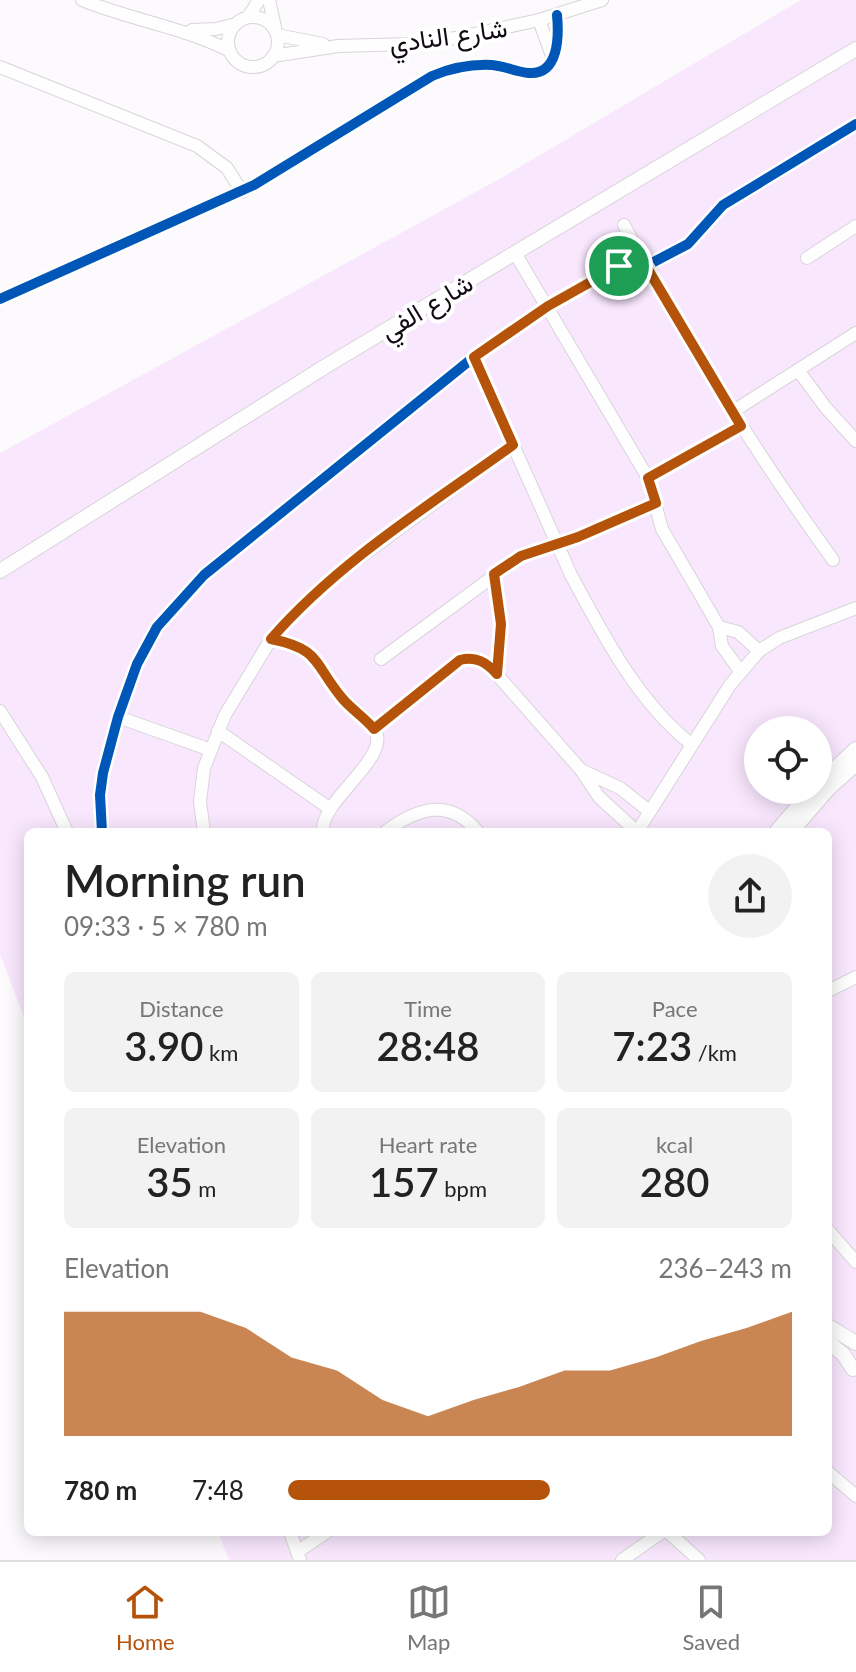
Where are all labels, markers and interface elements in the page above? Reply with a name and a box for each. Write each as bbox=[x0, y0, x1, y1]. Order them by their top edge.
street label: شارع النادي bbox=[387, 11, 510, 65]
pin bbox=[585, 232, 653, 300]
icon: arrive bbox=[597, 244, 641, 288]
street label: شارع الفي bbox=[374, 266, 481, 351]
map controls bbox=[744, 716, 832, 804]
button: locate bbox=[744, 716, 832, 804]
text: Morning run bbox=[64, 854, 306, 906]
button: share bbox=[708, 854, 792, 938]
text: 09:33 · 5 × 780 m bbox=[64, 910, 268, 942]
text: Distance bbox=[139, 995, 224, 1022]
text: Time bbox=[404, 995, 452, 1022]
text: Pace bbox=[652, 995, 698, 1022]
text: 3.90 bbox=[124, 1022, 203, 1070]
text: 28:48 bbox=[377, 1022, 479, 1070]
text: 7:23 bbox=[612, 1022, 692, 1070]
text: km bbox=[203, 1039, 238, 1066]
text: /km bbox=[692, 1039, 737, 1066]
text: Elevation bbox=[137, 1131, 226, 1158]
text: Heart rate bbox=[379, 1131, 477, 1158]
text: kcal bbox=[656, 1131, 693, 1158]
text: 35 bbox=[146, 1158, 193, 1206]
text: 157 bbox=[369, 1158, 439, 1206]
text: 280 bbox=[640, 1158, 709, 1206]
text: m bbox=[193, 1175, 216, 1202]
text: bpm bbox=[439, 1175, 487, 1202]
text: Elevation bbox=[64, 1252, 170, 1284]
text: 236–243 m bbox=[658, 1252, 792, 1284]
text: 780 m bbox=[64, 1474, 137, 1506]
text: 7:48 bbox=[192, 1474, 244, 1506]
tab: Home bbox=[116, 1580, 175, 1655]
tab: Map bbox=[407, 1580, 451, 1655]
tab: Saved bbox=[683, 1580, 740, 1655]

